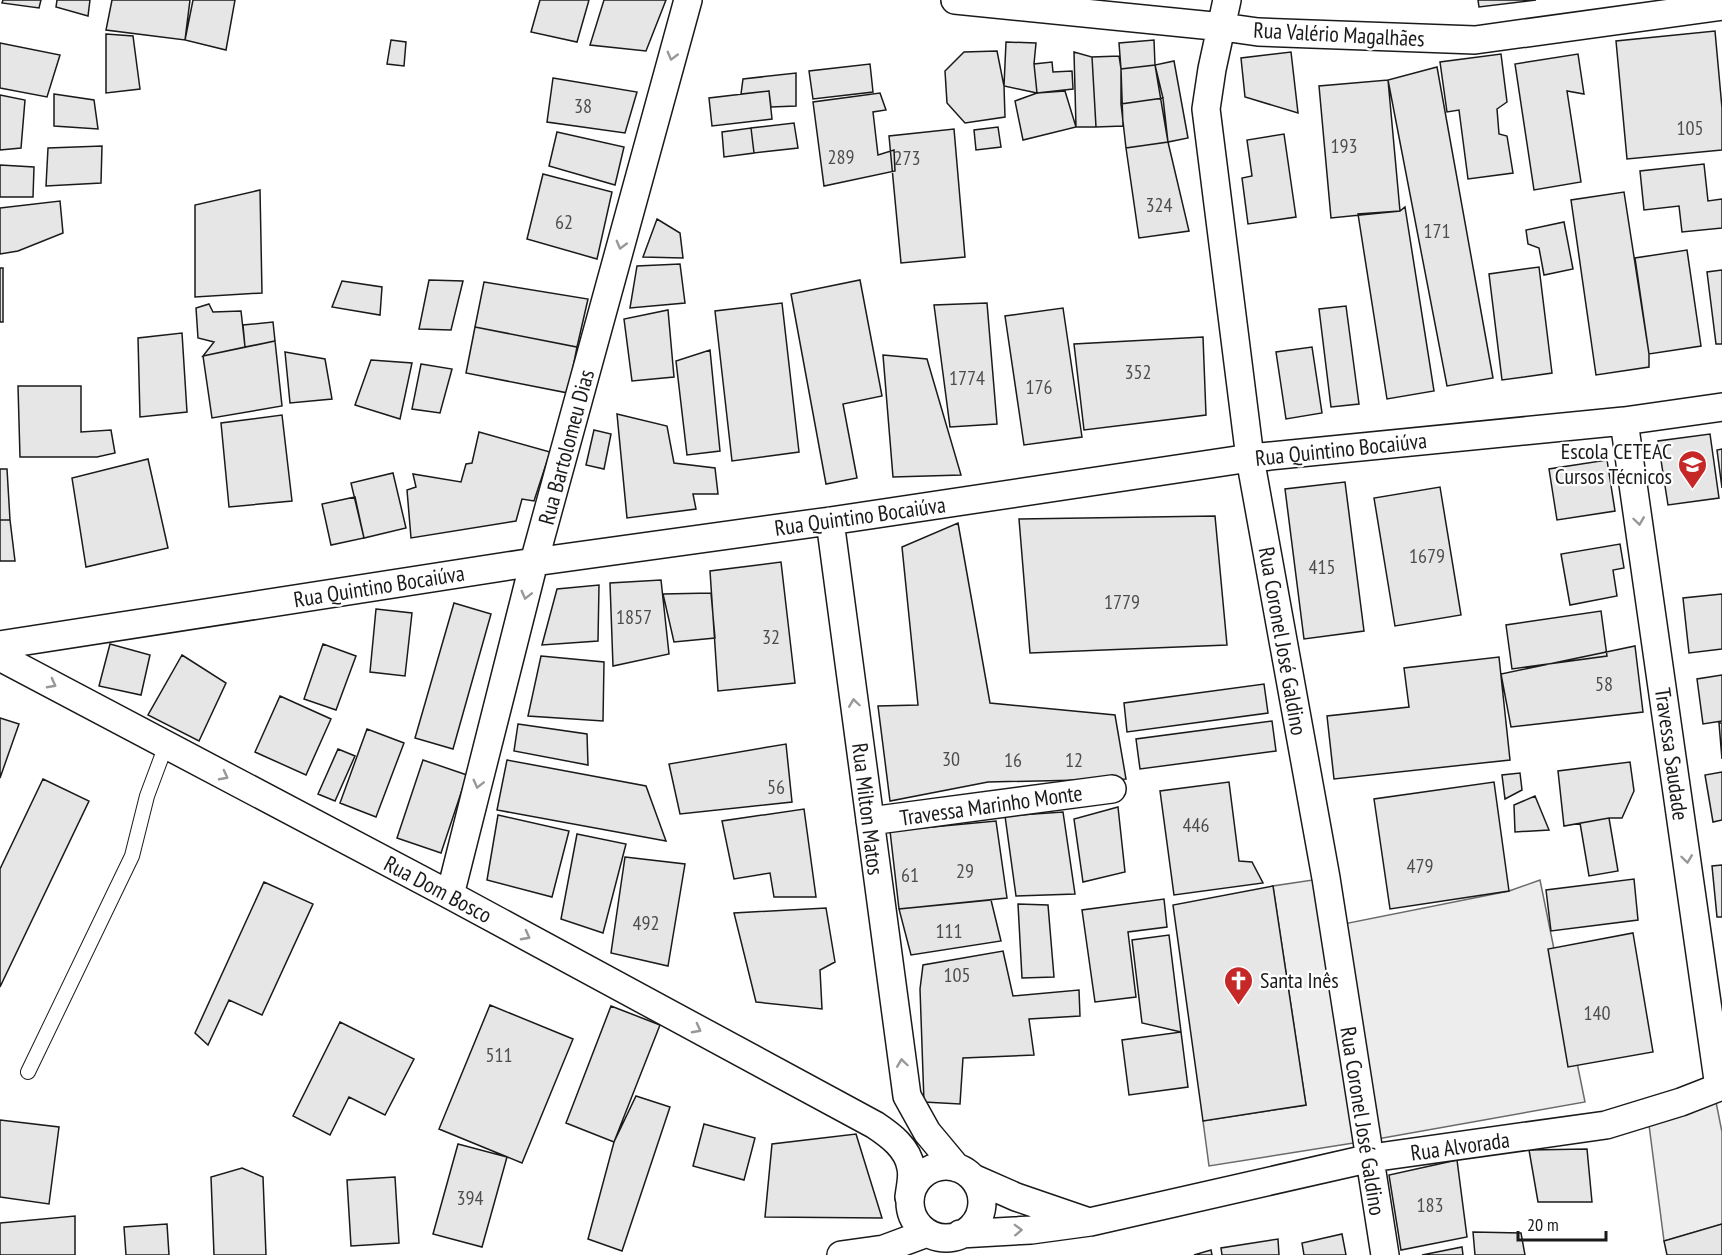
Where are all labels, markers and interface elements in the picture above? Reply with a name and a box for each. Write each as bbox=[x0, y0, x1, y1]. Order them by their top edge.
street label: Rua Valério Magalhães bbox=[1253, 16, 1425, 52]
one-way arrow bbox=[667, 51, 680, 61]
house number: 38 bbox=[574, 93, 592, 119]
house number: 105 bbox=[1677, 115, 1704, 141]
house number: 193 bbox=[1331, 133, 1358, 159]
house number: 289 bbox=[828, 144, 855, 170]
house number: 273 bbox=[894, 145, 921, 171]
house number: 324 bbox=[1146, 192, 1173, 218]
house number: 62 bbox=[555, 209, 573, 235]
house number: 171 bbox=[1424, 218, 1451, 244]
one-way arrow bbox=[616, 239, 628, 249]
house number: 352 bbox=[1125, 359, 1152, 385]
house number: 1774 bbox=[949, 365, 985, 391]
street label: Rua Bartolomeu Dias bbox=[532, 366, 600, 528]
house number: 176 bbox=[1026, 374, 1053, 400]
street label: Rua Quintino Bocaiúva bbox=[1254, 426, 1428, 472]
place label: Escola CETEAC Cursos Técnicos bbox=[1555, 437, 1672, 490]
school or university icon: Escola CETEAC Cursos Técnicos bbox=[1677, 448, 1709, 490]
street label: Rua Quintino Bocaiúva bbox=[773, 490, 947, 542]
one-way arrow bbox=[1632, 516, 1644, 525]
house number: 1679 bbox=[1409, 543, 1445, 569]
street label: Rua Coronel José Galdino bbox=[1253, 545, 1313, 737]
house number: 415 bbox=[1309, 554, 1336, 580]
street label: Rua Quintino Bocaiúva bbox=[292, 559, 466, 613]
one-way arrow bbox=[521, 589, 533, 600]
house number: 1779 bbox=[1104, 589, 1140, 615]
house number: 1857 bbox=[616, 604, 652, 630]
house number: 32 bbox=[762, 624, 780, 650]
house number: 58 bbox=[1595, 671, 1613, 697]
one-way arrow bbox=[45, 677, 56, 688]
street label: Travessa Saudade bbox=[1649, 686, 1695, 822]
one-way arrow bbox=[849, 698, 861, 707]
street label: Rua Milton Matos bbox=[846, 741, 890, 877]
house number: 30 bbox=[942, 746, 960, 772]
house number: 16 bbox=[1004, 747, 1022, 773]
house number: 12 bbox=[1065, 747, 1083, 773]
one-way arrow bbox=[218, 769, 228, 780]
house number: 56 bbox=[767, 774, 785, 800]
street label: Travessa Marinho Monte bbox=[898, 778, 1084, 832]
one-way arrow bbox=[472, 779, 485, 789]
house number: 446 bbox=[1183, 812, 1210, 838]
street label: Rua Dom Bosco bbox=[379, 849, 497, 929]
house number: 479 bbox=[1407, 853, 1434, 879]
one-way arrow bbox=[1680, 854, 1692, 864]
house number: 29 bbox=[956, 858, 974, 884]
house number: 61 bbox=[901, 862, 919, 888]
house number: 492 bbox=[633, 910, 660, 936]
house number: 111 bbox=[936, 918, 963, 944]
one-way arrow bbox=[519, 929, 530, 940]
house number: 105 bbox=[944, 962, 971, 988]
church icon: Santa Inês bbox=[1223, 964, 1255, 1006]
place label: Santa Inês bbox=[1260, 966, 1339, 994]
house number: 140 bbox=[1584, 1000, 1611, 1026]
one-way arrow bbox=[691, 1022, 702, 1033]
street label: Rua Coronel José Galdino bbox=[1334, 1025, 1392, 1217]
house number: 511 bbox=[486, 1042, 513, 1068]
one-way arrow bbox=[897, 1058, 909, 1067]
street label: Rua Alvorada bbox=[1409, 1125, 1511, 1167]
house number: 394 bbox=[457, 1185, 484, 1211]
house number: 183 bbox=[1417, 1192, 1444, 1218]
scale bar bbox=[1518, 1204, 1606, 1242]
text: 20 m bbox=[1527, 1213, 1559, 1236]
one-way arrow bbox=[1014, 1224, 1023, 1236]

